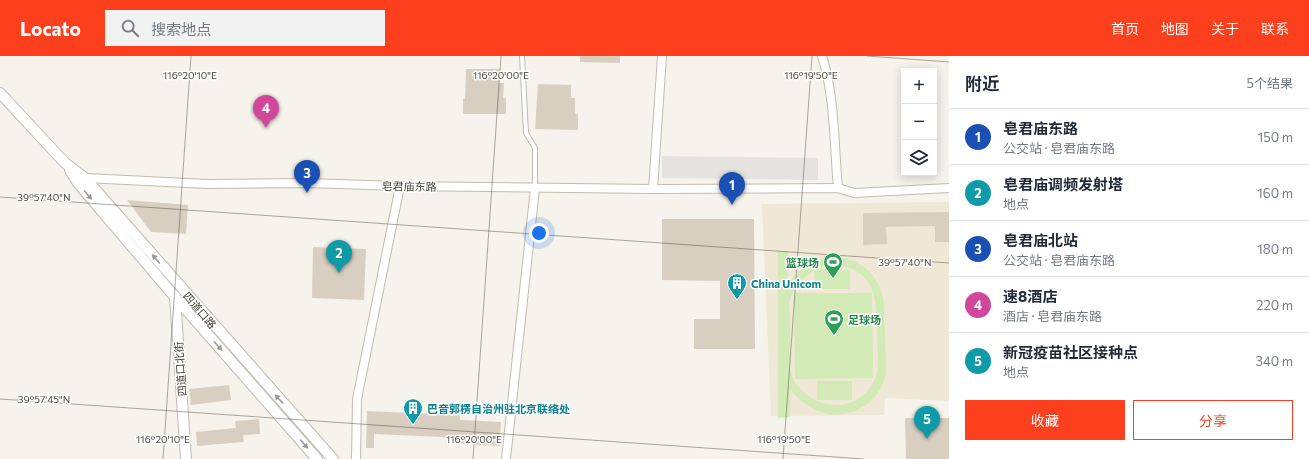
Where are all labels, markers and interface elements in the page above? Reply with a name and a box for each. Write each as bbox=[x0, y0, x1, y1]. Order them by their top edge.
search box bbox=[105, 10, 385, 46]
text: Locato bbox=[20, 17, 81, 40]
icon: search bbox=[119, 17, 141, 39]
text: 搜索地点 bbox=[151, 20, 211, 38]
text: 首页 bbox=[1111, 20, 1139, 37]
text: 地图 bbox=[1161, 20, 1189, 37]
text: 关于 bbox=[1211, 20, 1239, 37]
text: 联系 bbox=[1261, 20, 1289, 37]
map controls bbox=[901, 68, 937, 176]
button: + bbox=[901, 68, 937, 104]
text: 116°20'10"E bbox=[163, 69, 217, 81]
text: 116°20'00"E bbox=[473, 69, 529, 81]
text: 116°19'50"E bbox=[784, 69, 838, 81]
text: 附近 bbox=[965, 73, 999, 94]
text: 5个结果 bbox=[1247, 75, 1293, 91]
pin: 4 bbox=[253, 95, 279, 128]
button: − bbox=[901, 104, 937, 140]
text: 皂君庙东路 bbox=[1003, 119, 1078, 137]
text: 1 bbox=[975, 129, 981, 145]
text: 150 m bbox=[1258, 129, 1293, 145]
button: layers bbox=[901, 140, 937, 176]
text: 公交站 · 皂君庙东路 bbox=[1003, 140, 1115, 156]
pin: 3 bbox=[294, 160, 320, 193]
pin: 1 bbox=[719, 172, 745, 205]
text: 皂君庙调频发射塔 bbox=[1003, 175, 1123, 193]
street label: 皂君庙东路 bbox=[381, 179, 437, 193]
text: 2 bbox=[974, 185, 982, 201]
text: 160 m bbox=[1257, 185, 1293, 201]
one-way arrow bbox=[84, 189, 93, 200]
text: 39°57'40"N bbox=[17, 191, 71, 203]
text: 地点 bbox=[1003, 196, 1029, 212]
your location bbox=[529, 223, 549, 243]
text: 皂君庙北站 bbox=[1003, 231, 1078, 249]
pin: 2 bbox=[326, 240, 352, 273]
text: 3 bbox=[974, 241, 982, 257]
text: 180 m bbox=[1257, 241, 1293, 257]
sports icon: 篮球场 bbox=[822, 251, 844, 279]
text: 公交站 · 皂君庙东路 bbox=[1003, 252, 1115, 268]
one-way arrow bbox=[152, 255, 161, 264]
place label: 篮球场 bbox=[786, 256, 819, 269]
text: 39°57'40"N bbox=[878, 256, 932, 268]
building icon: China Unicom bbox=[726, 272, 748, 300]
place label: China Unicom bbox=[751, 277, 822, 290]
text: 速8酒店 bbox=[1003, 287, 1057, 305]
street label: 四道口路 bbox=[181, 289, 219, 331]
text: 4 bbox=[974, 297, 982, 313]
text: 220 m bbox=[1256, 297, 1293, 313]
sports icon: 足球场 bbox=[823, 308, 845, 336]
text: 酒店 · 皂君庙东路 bbox=[1003, 308, 1102, 324]
place label: 足球场 bbox=[848, 313, 881, 326]
street label: 四道口北街 bbox=[172, 341, 188, 397]
one-way arrow bbox=[214, 341, 223, 352]
text: 新冠疫苗社区接种点 bbox=[1003, 343, 1138, 361]
text: 5 bbox=[974, 353, 982, 369]
text: 340 m bbox=[1255, 353, 1293, 369]
text: 地点 bbox=[1003, 364, 1029, 380]
text: 39°57'45"N bbox=[18, 393, 70, 405]
one-way arrow bbox=[274, 394, 284, 404]
building icon: 巴音郭楞自治州驻北京联络处 bbox=[402, 397, 424, 425]
button: 收藏 bbox=[965, 400, 1125, 440]
button: 分享 bbox=[1133, 400, 1293, 440]
place label: 巴音郭楞自治州驻北京联络处 bbox=[427, 402, 570, 415]
pin: 5 bbox=[914, 406, 940, 439]
text: 116°20'10"E bbox=[136, 433, 190, 445]
text: 116°20'00"E bbox=[446, 433, 502, 445]
text: 116°19'50"E bbox=[757, 433, 811, 445]
one-way arrow bbox=[299, 440, 308, 449]

